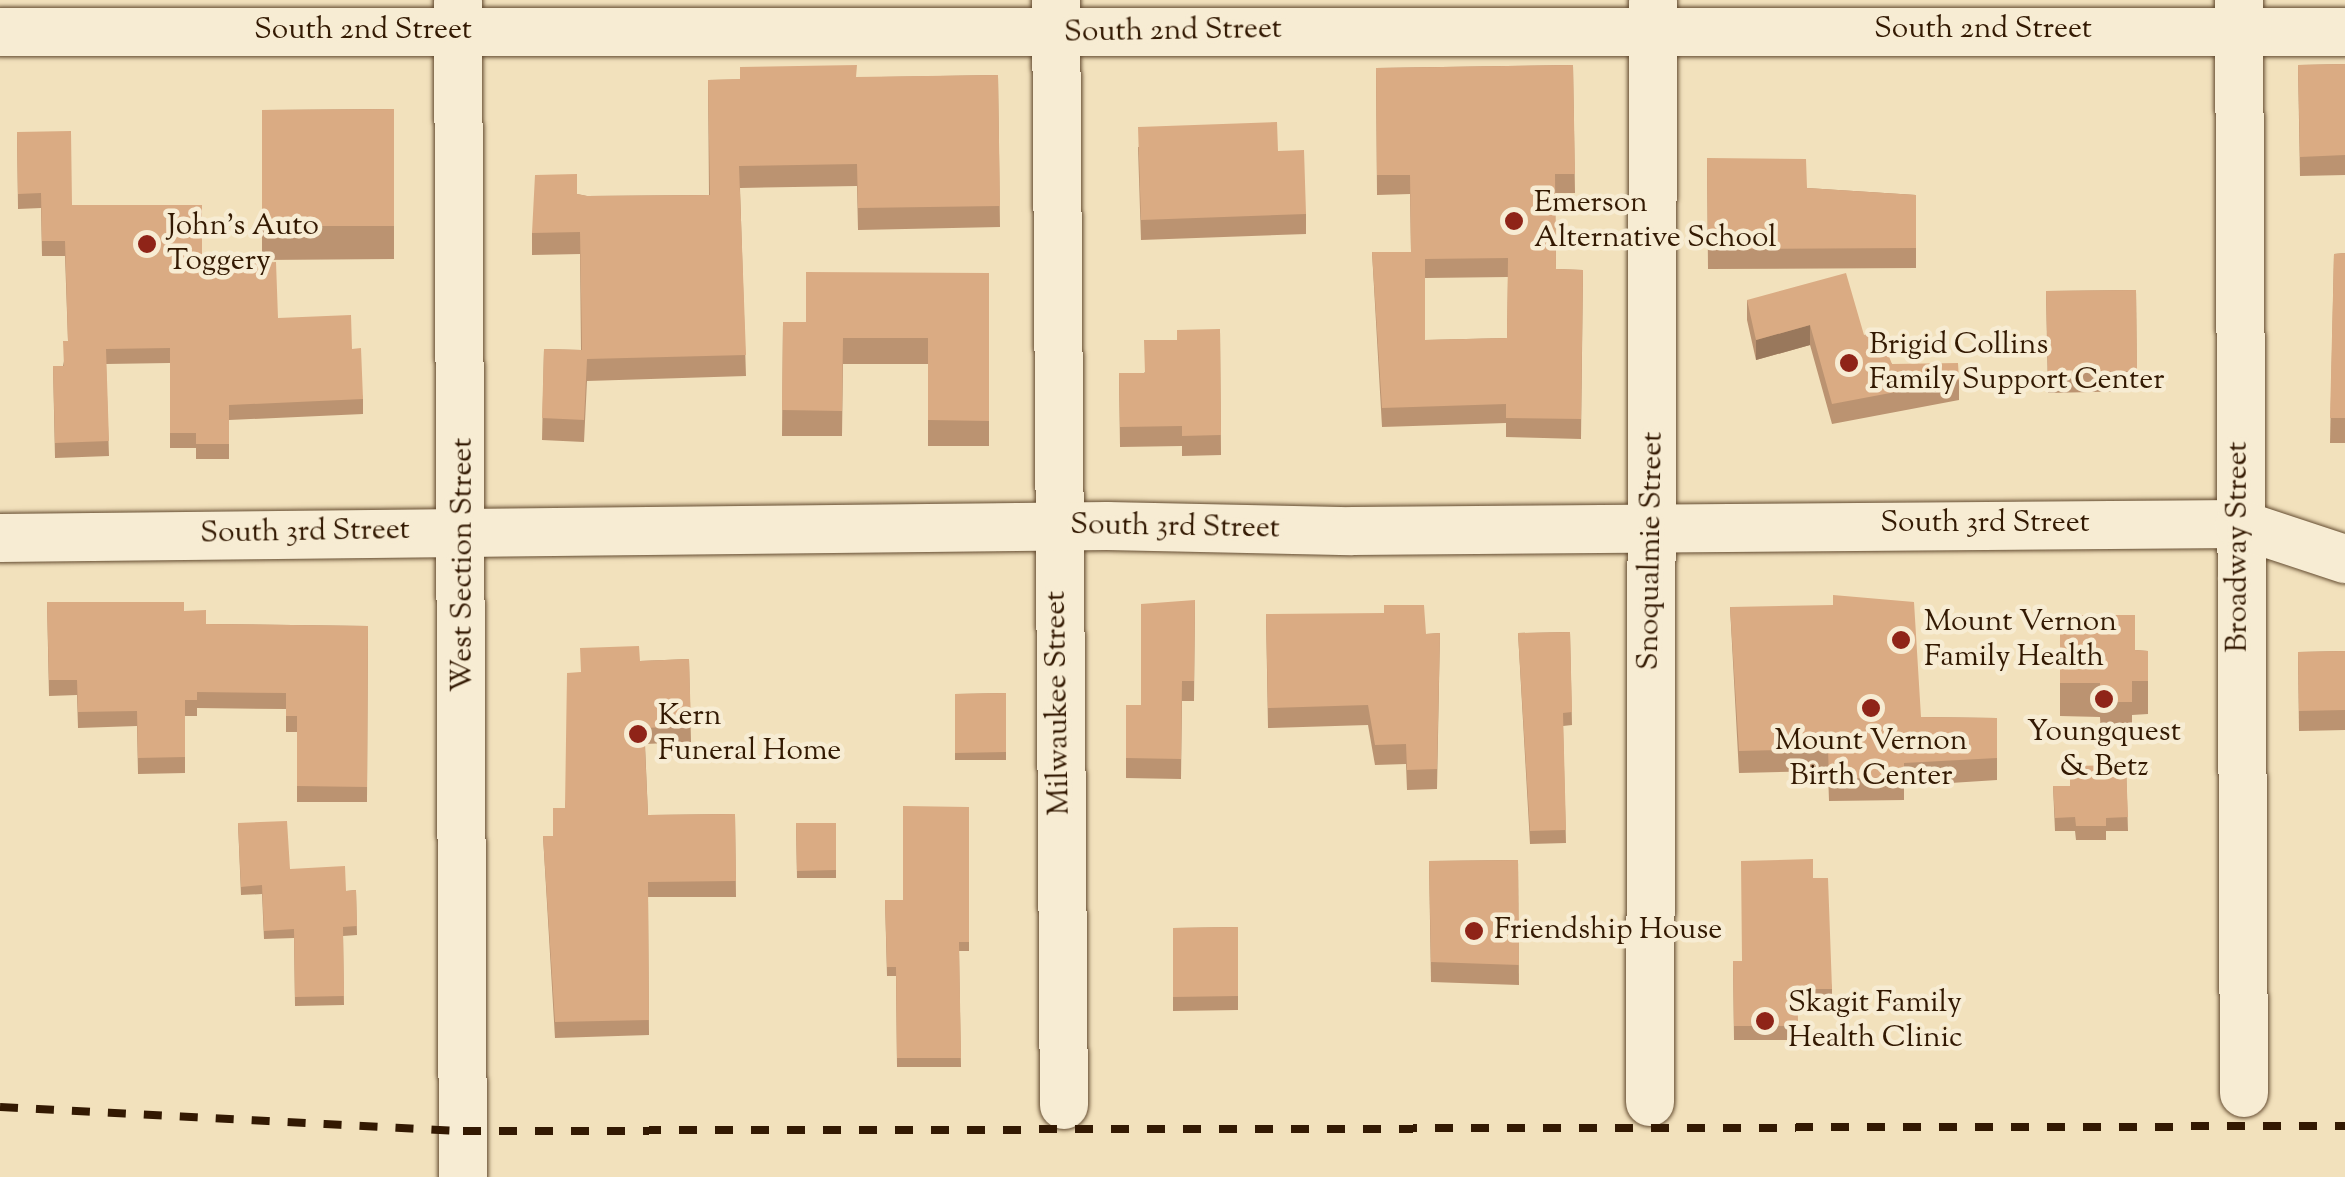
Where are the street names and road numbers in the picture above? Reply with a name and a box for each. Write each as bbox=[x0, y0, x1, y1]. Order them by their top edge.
street label: South 2nd Street bbox=[1064, 12, 1282, 52]
street label: South 2nd Street bbox=[1874, 12, 2092, 48]
street label: South 2nd Street bbox=[254, 13, 472, 49]
street label: Snoqualmie Street bbox=[1632, 431, 1672, 671]
street label: West Section Street bbox=[446, 438, 482, 692]
street label: Broadway Street bbox=[2221, 441, 2257, 653]
street label: South 3rd Street bbox=[1880, 506, 2090, 542]
street label: South 3rd Street bbox=[1070, 508, 1280, 548]
street label: South 3rd Street bbox=[200, 513, 410, 553]
street label: Milwaukee Street bbox=[1039, 590, 1079, 816]

